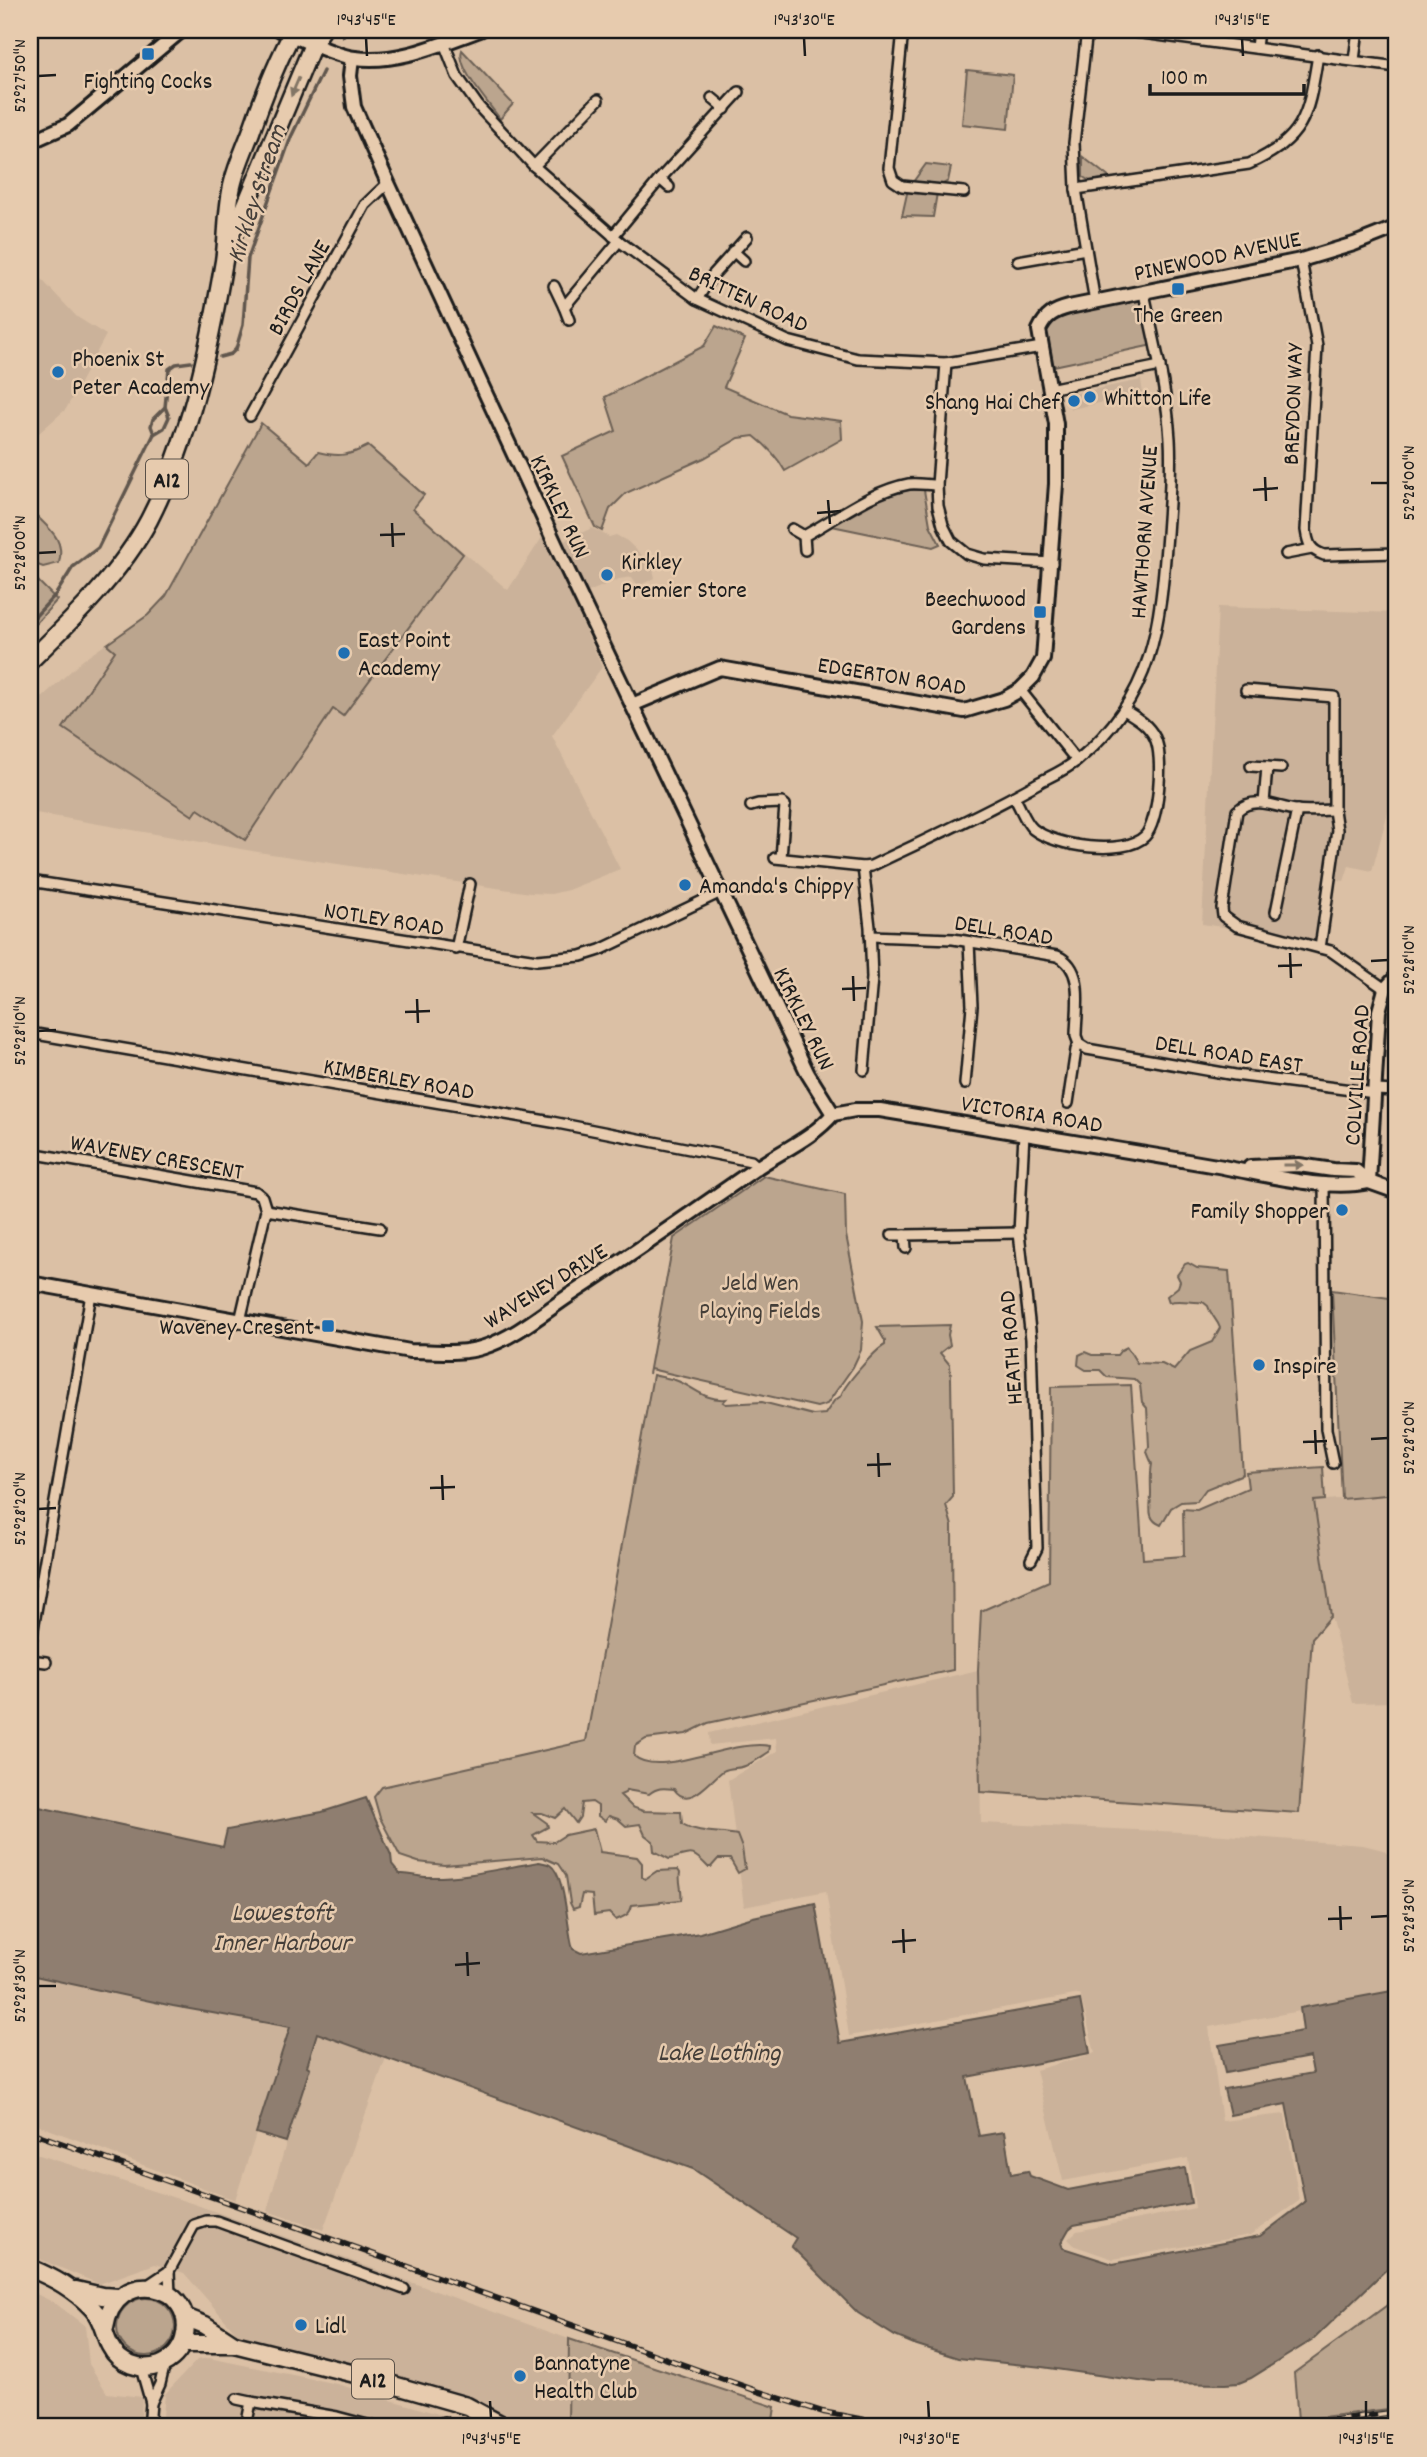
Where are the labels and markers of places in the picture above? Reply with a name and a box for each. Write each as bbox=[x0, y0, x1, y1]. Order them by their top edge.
marker: Fighting Cocks bbox=[140, 46, 156, 62]
place label: Fighting Cocks bbox=[83, 66, 213, 100]
marker: The Green bbox=[1170, 281, 1186, 297]
place label: The Green bbox=[1133, 300, 1223, 334]
place label: Phoenix St Peter Academy bbox=[72, 344, 211, 406]
marker: Phoenix St Peter Academy bbox=[50, 364, 66, 380]
place label: Whitton Life bbox=[1104, 383, 1211, 417]
place label: Shang Hai Chef bbox=[925, 387, 1061, 421]
marker: Whitton Life bbox=[1082, 389, 1098, 405]
marker: Shang Hai Chef bbox=[1066, 393, 1082, 409]
place label: Kirkley Premier Store bbox=[621, 547, 747, 609]
marker: Kirkley Premier Store bbox=[599, 567, 615, 583]
place label: Beechwood Gardens bbox=[925, 584, 1026, 646]
marker: Beechwood Gardens bbox=[1032, 604, 1048, 620]
place label: East Point Academy bbox=[358, 625, 451, 687]
marker: East Point Academy bbox=[336, 645, 352, 661]
place label: Amanda's Chippy bbox=[699, 871, 854, 905]
marker: Amanda's Chippy bbox=[677, 877, 693, 893]
place label: Family Shopper bbox=[1190, 1196, 1328, 1230]
marker: Family Shopper bbox=[1334, 1202, 1350, 1218]
place label: Waveney Cresent bbox=[160, 1312, 314, 1346]
marker: Waveney Cresent bbox=[320, 1318, 336, 1334]
place label: Inspire bbox=[1273, 1351, 1337, 1385]
marker: Inspire bbox=[1251, 1357, 1267, 1373]
place label: Lidl bbox=[315, 2311, 346, 2345]
marker: Lidl bbox=[293, 2317, 309, 2333]
place label: Bannatyne Health Club bbox=[534, 2348, 637, 2410]
marker: Bannatyne Health Club bbox=[512, 2368, 528, 2384]

